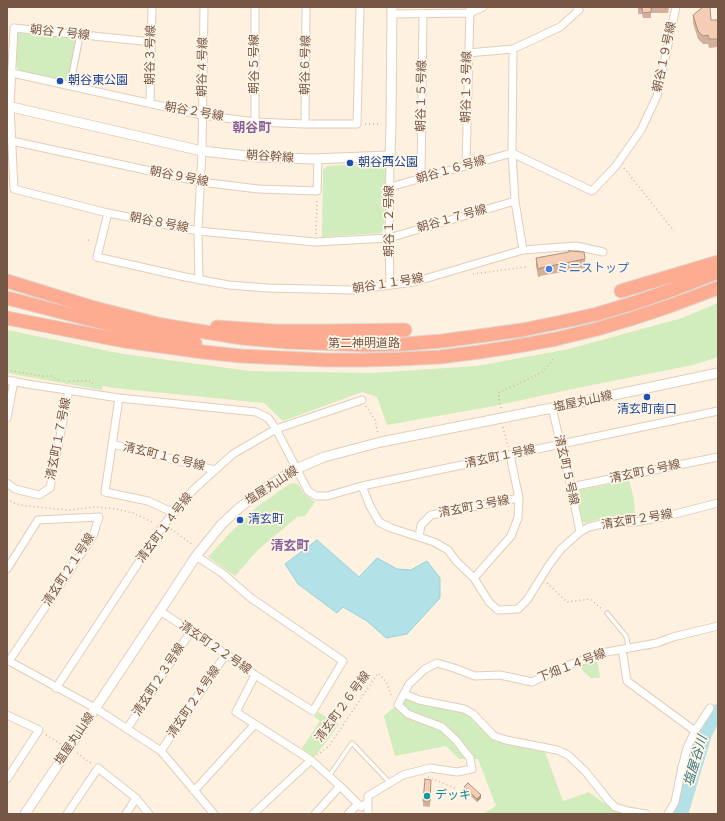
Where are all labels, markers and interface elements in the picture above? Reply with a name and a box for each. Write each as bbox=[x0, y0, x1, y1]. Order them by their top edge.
street label: 朝谷１９号線 bbox=[650, 20, 680, 94]
street label: 朝谷７号線 bbox=[29, 23, 91, 43]
street label: 朝谷３号線 bbox=[143, 25, 159, 85]
street label: 朝谷５号線 bbox=[248, 34, 262, 94]
street label: 朝谷６号線 bbox=[298, 35, 314, 95]
street label: 朝谷４号線 bbox=[195, 37, 211, 97]
street label: 朝谷１３号線 bbox=[459, 51, 475, 123]
street label: 朝谷１５号線 bbox=[414, 60, 430, 132]
place label: 朝谷東公園 bbox=[68, 74, 128, 88]
marker: 朝谷東公園 bbox=[55, 76, 65, 86]
street label: 朝谷２号線 bbox=[163, 100, 225, 124]
district label: 朝谷町 bbox=[233, 121, 271, 137]
street label: 朝谷幹線 bbox=[246, 148, 294, 166]
street label: 朝谷１６号線 bbox=[414, 153, 488, 187]
place label: 朝谷西公園 bbox=[358, 156, 418, 170]
marker: 朝谷西公園 bbox=[345, 158, 355, 168]
street label: 朝谷９号線 bbox=[148, 164, 210, 190]
street label: 朝谷１２号線 bbox=[383, 185, 397, 257]
street label: 朝谷１７号線 bbox=[415, 202, 489, 236]
street label: 朝谷８号線 bbox=[128, 210, 190, 236]
place label: ミニストップ bbox=[557, 262, 629, 276]
marker: ミニストップ bbox=[544, 264, 554, 274]
street label: 朝谷１１号線 bbox=[351, 271, 425, 297]
street label: 第二神明道路 bbox=[328, 337, 400, 351]
street label: 塩屋丸山線 bbox=[552, 389, 614, 415]
marker: 清玄町南口 bbox=[642, 392, 652, 402]
street label: 清玄町１７号線 bbox=[44, 396, 74, 482]
place label: 清玄町南口 bbox=[617, 403, 677, 417]
street label: 清玄町５号線 bbox=[551, 433, 581, 507]
street label: 清玄町１６号線 bbox=[122, 440, 206, 474]
street label: 清玄町１号線 bbox=[463, 442, 537, 472]
street label: 清玄町６号線 bbox=[608, 457, 682, 487]
street label: 塩屋丸山線 bbox=[243, 464, 301, 508]
street label: 清玄町１４号線 bbox=[134, 490, 196, 566]
street label: 清玄町３号線 bbox=[437, 493, 511, 521]
street label: 清玄町２号線 bbox=[600, 507, 674, 533]
place label: 清玄町 bbox=[248, 513, 284, 527]
marker: 清玄町 bbox=[235, 515, 245, 525]
street label: 清玄町２１号線 bbox=[40, 531, 98, 609]
district label: 清玄町 bbox=[271, 539, 309, 555]
street label: 清玄町２２号線 bbox=[176, 619, 254, 677]
street label: 清玄町２３号線 bbox=[130, 641, 188, 719]
street label: 下畑１４号線 bbox=[536, 646, 608, 686]
street label: 清玄町２４号線 bbox=[165, 663, 223, 741]
street label: 清玄町２６号線 bbox=[312, 669, 374, 745]
street label: 塩屋丸山線 bbox=[52, 710, 98, 768]
water label: 塩屋谷川 bbox=[681, 734, 711, 788]
place label: デッキ bbox=[435, 789, 471, 803]
marker: デッキ bbox=[422, 791, 432, 801]

